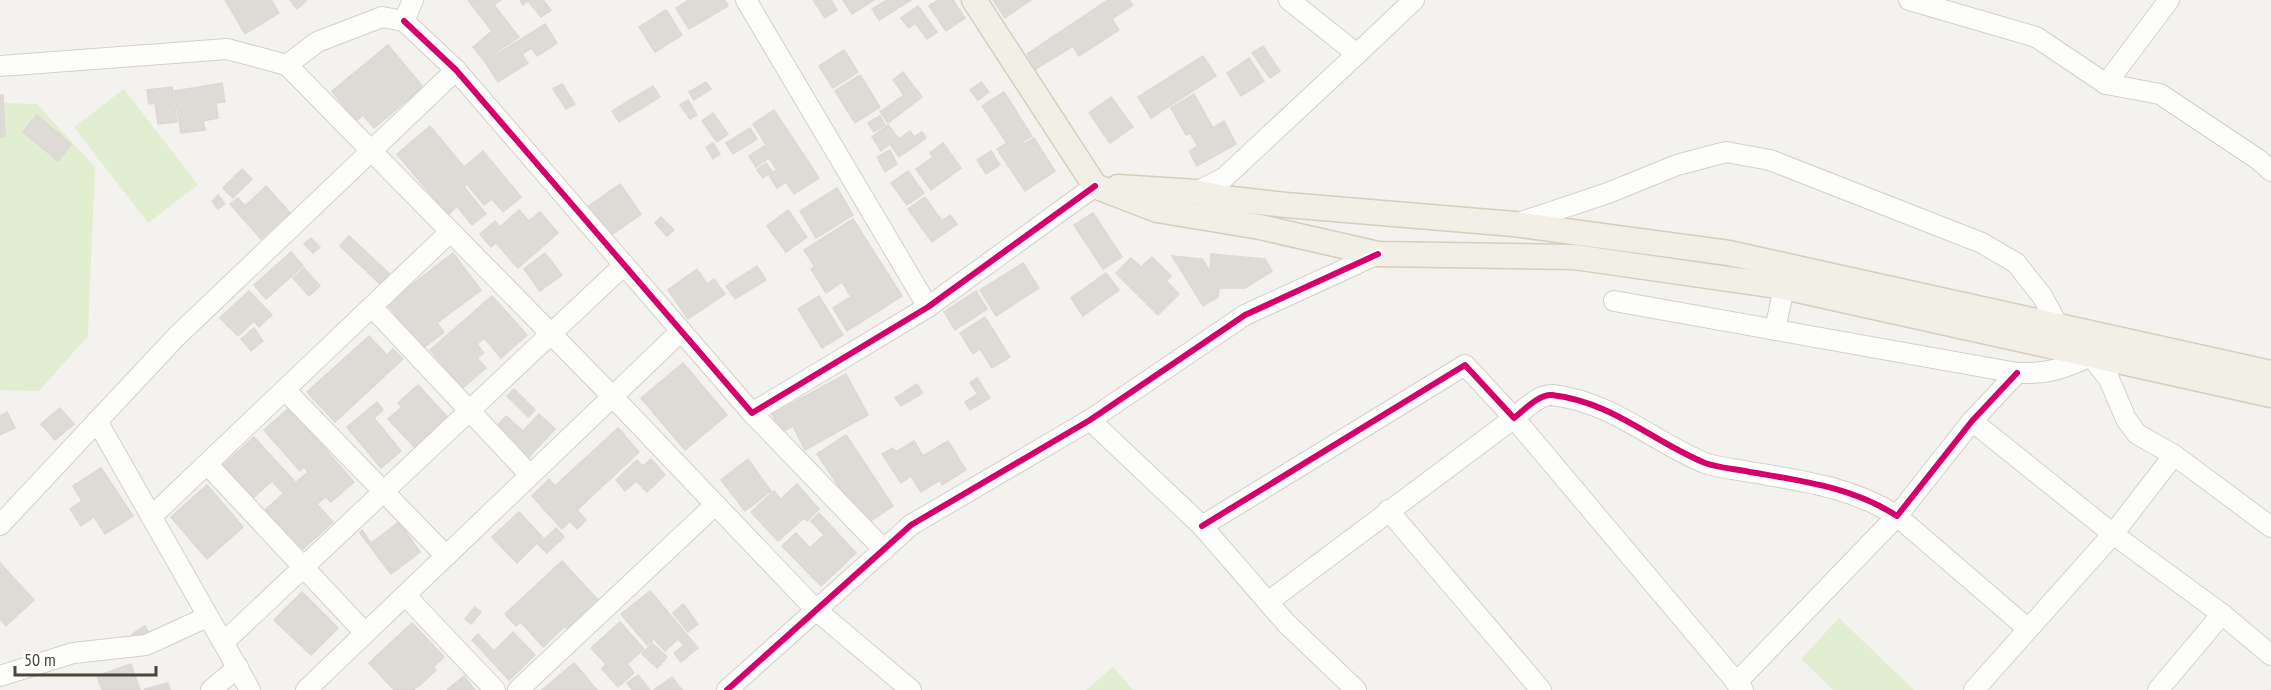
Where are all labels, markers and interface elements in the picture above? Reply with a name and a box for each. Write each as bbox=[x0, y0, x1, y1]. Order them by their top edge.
scale bar bbox=[15, 639, 156, 677]
text: 50 m bbox=[24, 648, 56, 671]

